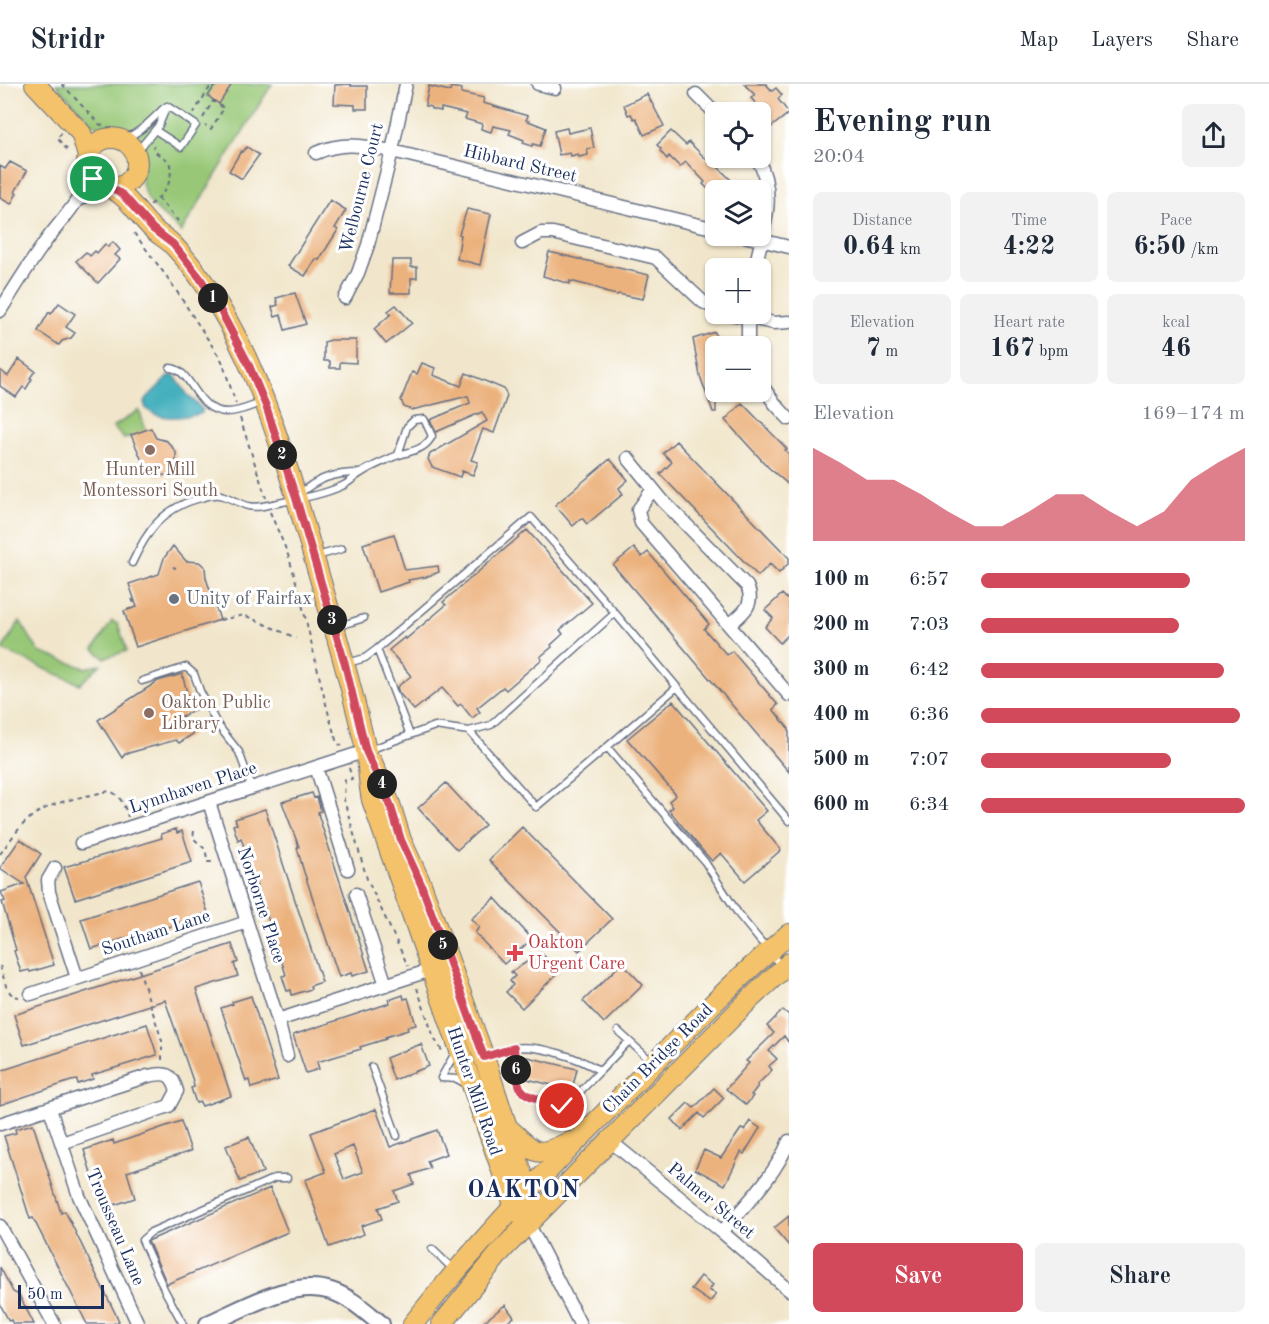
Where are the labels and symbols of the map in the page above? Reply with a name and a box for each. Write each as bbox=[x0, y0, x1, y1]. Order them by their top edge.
street label: Welbourne Court bbox=[337, 121, 387, 255]
street label: Hibbard Street bbox=[462, 142, 578, 186]
pin bbox=[67, 153, 118, 204]
pin: 1 bbox=[198, 283, 228, 313]
pin: 2 bbox=[267, 440, 297, 470]
marker: Hunter Mill Montessori South bbox=[143, 443, 157, 457]
place label: Hunter Mill Montessori South bbox=[82, 461, 218, 500]
place label: Unity of Fairfax bbox=[186, 590, 312, 608]
marker: Unity of Fairfax bbox=[167, 592, 181, 606]
pin: 3 bbox=[317, 605, 347, 635]
place label: Oakton Public Library bbox=[161, 694, 271, 733]
marker: Oakton Public Library bbox=[142, 706, 156, 720]
street label: Lynnhaven Place bbox=[127, 759, 259, 817]
pin: 4 bbox=[367, 769, 397, 799]
street label: Norborne Place bbox=[234, 845, 288, 965]
street label: Southam Lane bbox=[99, 907, 213, 959]
pin: 5 bbox=[428, 930, 458, 960]
place label: Oakton Urgent Care bbox=[528, 934, 625, 973]
marker: Oakton Urgent Care bbox=[506, 944, 524, 962]
street label: Chain Bridge Road bbox=[599, 1000, 717, 1118]
street label: Hunter Mill Road bbox=[443, 1024, 505, 1158]
pin: 6 bbox=[501, 1055, 531, 1085]
pin bbox=[536, 1080, 587, 1131]
street label: Palmer Street bbox=[664, 1159, 758, 1243]
street label: Trousseau Lane bbox=[82, 1166, 148, 1288]
district label: OAKTON bbox=[467, 1179, 581, 1203]
scale bar bbox=[18, 1282, 104, 1310]

